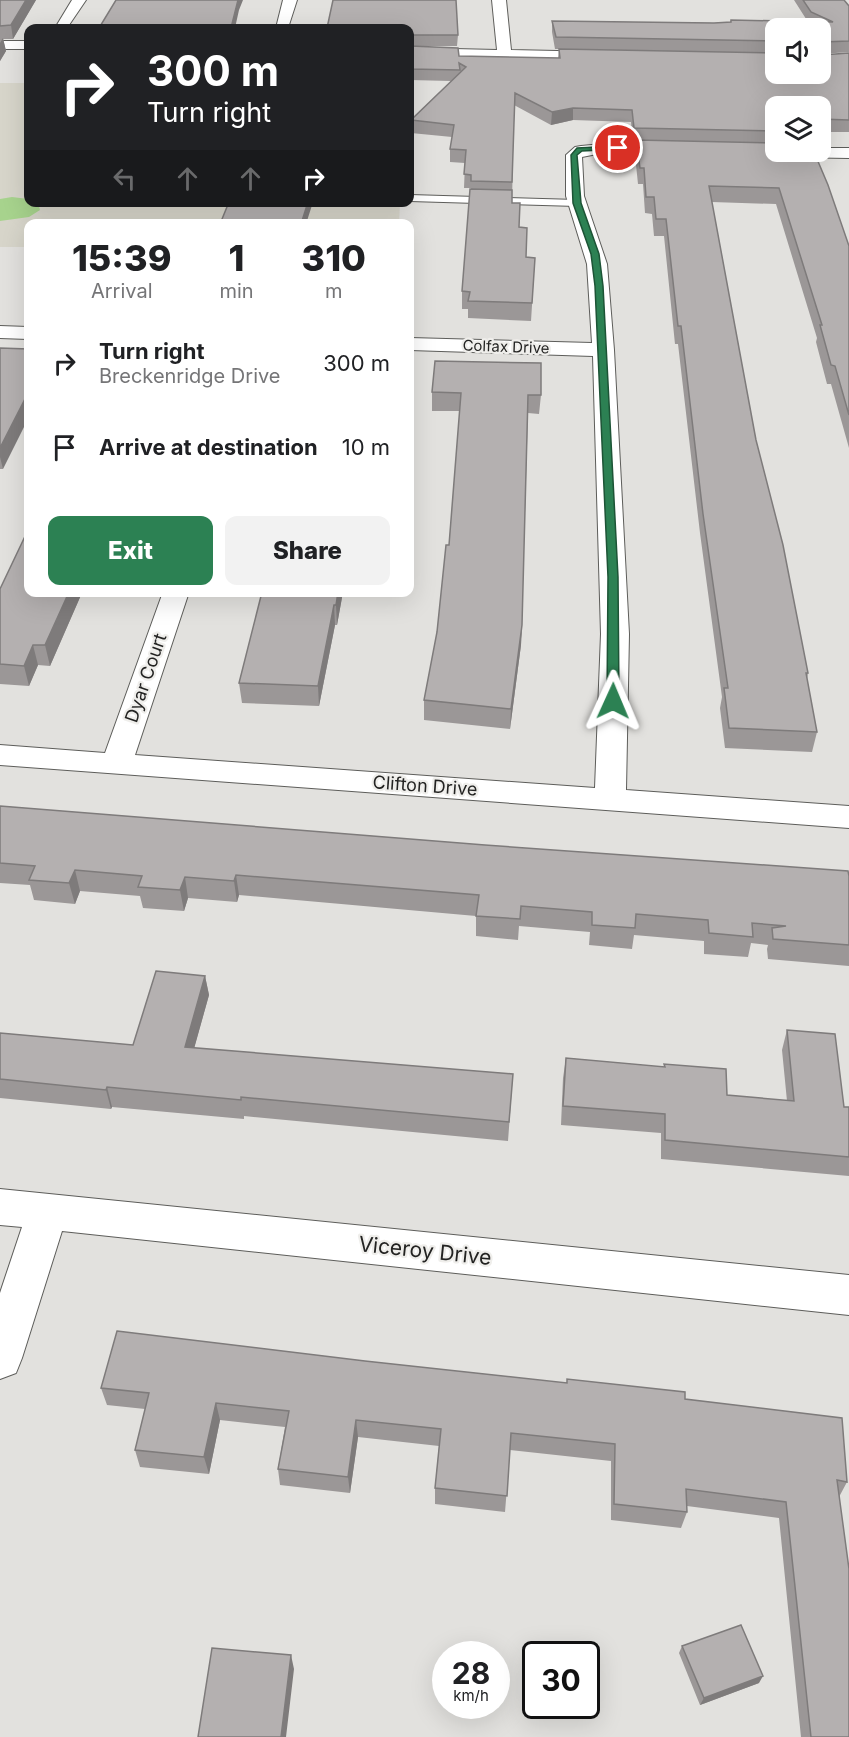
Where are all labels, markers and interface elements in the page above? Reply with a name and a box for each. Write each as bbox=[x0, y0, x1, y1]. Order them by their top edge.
map controls bbox=[765, 18, 831, 162]
button: sound bbox=[765, 18, 831, 84]
text: 300 m bbox=[147, 45, 279, 96]
icon: right bbox=[48, 48, 126, 126]
text: Turn right bbox=[147, 96, 271, 129]
button: layers bbox=[765, 96, 831, 162]
pin bbox=[592, 122, 643, 173]
icon: arrive bbox=[601, 131, 634, 164]
icon: left bbox=[108, 162, 141, 195]
icon: ahead bbox=[171, 162, 204, 195]
icon: ahead bbox=[234, 162, 267, 195]
icon: right bbox=[297, 162, 330, 195]
text: 15:39 bbox=[72, 236, 171, 280]
text: 1 bbox=[229, 236, 244, 280]
text: 310 bbox=[302, 236, 366, 280]
text: Arrival bbox=[91, 279, 152, 303]
text: min bbox=[219, 279, 254, 303]
text: m bbox=[325, 279, 343, 303]
street label: Colfax Drive bbox=[462, 335, 550, 358]
text: Turn right bbox=[99, 338, 205, 364]
icon: right bbox=[48, 347, 81, 380]
text: 300 m bbox=[323, 350, 390, 376]
text: Breckenridge Drive bbox=[99, 364, 280, 388]
icon: arrive bbox=[48, 431, 81, 464]
text: Arrive at destination bbox=[99, 434, 318, 460]
text: 10 m bbox=[342, 434, 390, 460]
button: Exit bbox=[48, 516, 213, 585]
button: Share bbox=[225, 516, 390, 585]
street label: Dyar Court bbox=[121, 631, 171, 725]
position arrow bbox=[581, 669, 645, 733]
street label: Clifton Drive bbox=[372, 771, 478, 800]
street label: Viceroy Drive bbox=[357, 1231, 493, 1270]
speed limit sign: 30 bbox=[522, 1641, 600, 1719]
text: 28 bbox=[452, 1655, 490, 1691]
text: km/h bbox=[453, 1686, 489, 1705]

